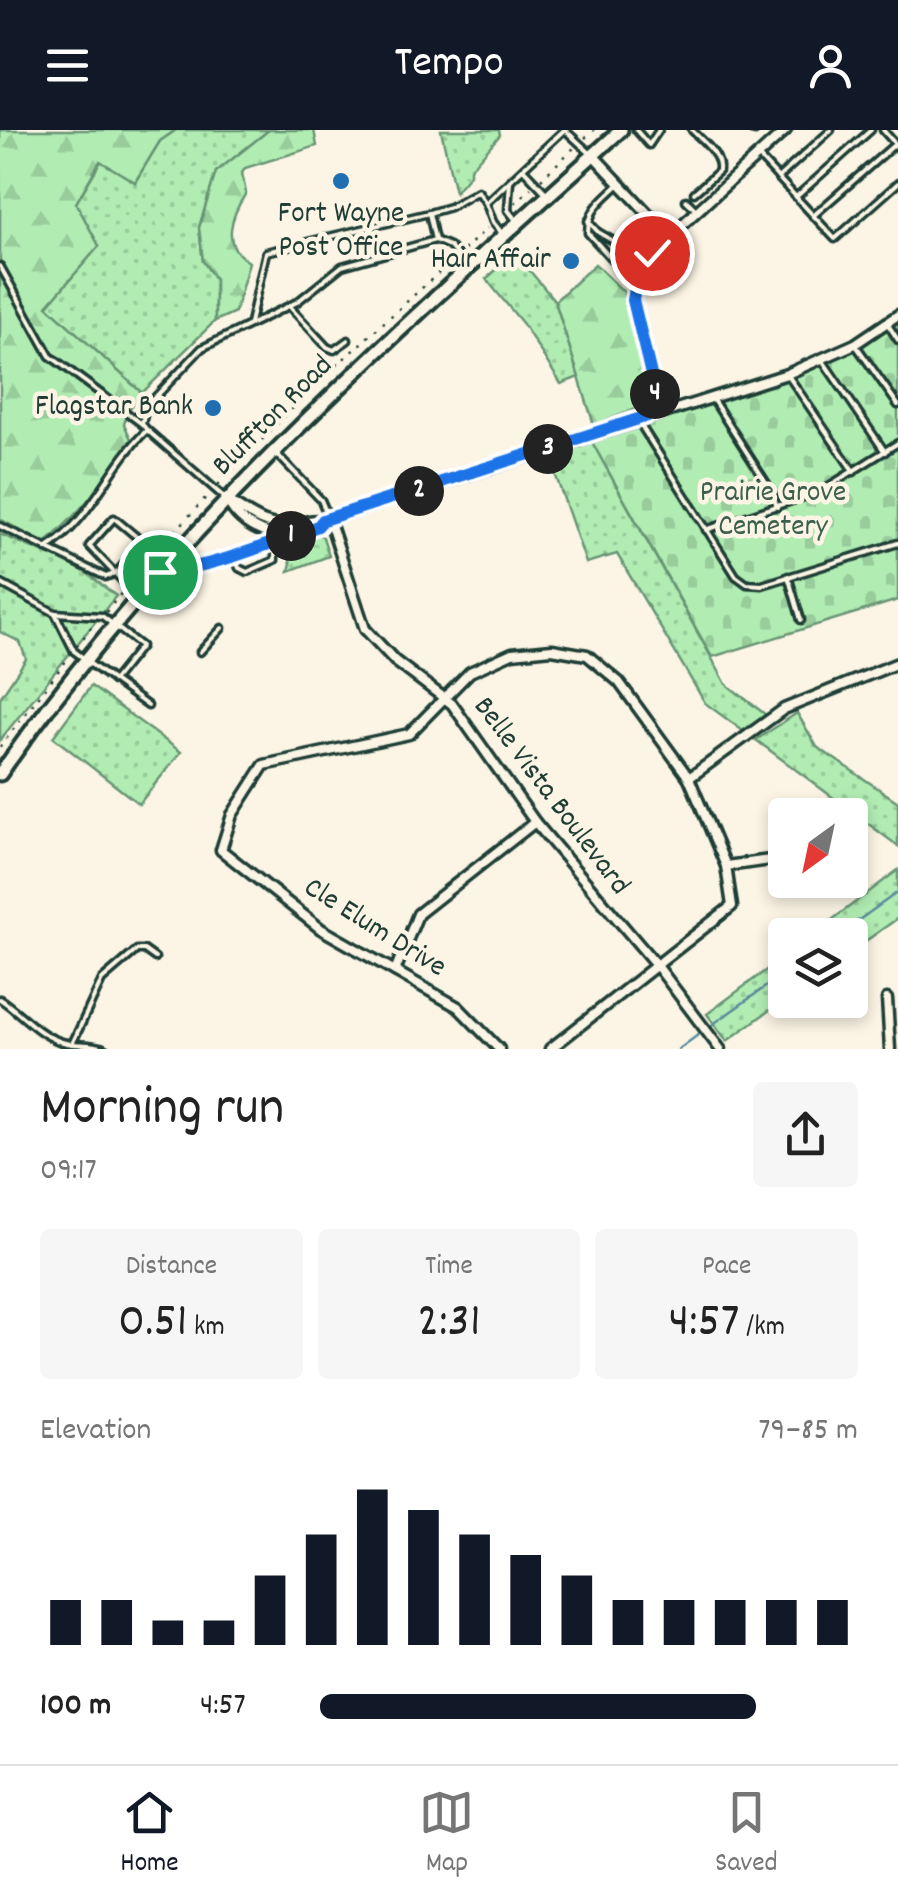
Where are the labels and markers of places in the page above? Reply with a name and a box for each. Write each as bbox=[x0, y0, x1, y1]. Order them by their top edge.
marker: Fort Wayne Post Office bbox=[330, 170, 352, 192]
place label: Fort Wayne Post Office bbox=[278, 194, 404, 271]
pin bbox=[610, 211, 695, 296]
place label: Hair Affair bbox=[431, 240, 551, 283]
marker: Hair Affair bbox=[560, 250, 582, 272]
pin: 4 bbox=[630, 369, 680, 419]
place label: Flagstar Bank bbox=[35, 387, 193, 430]
marker: Flagstar Bank bbox=[202, 397, 224, 419]
pin: 3 bbox=[523, 424, 573, 474]
pin: 2 bbox=[394, 466, 444, 516]
pin: 1 bbox=[266, 511, 316, 561]
pin bbox=[118, 530, 203, 615]

